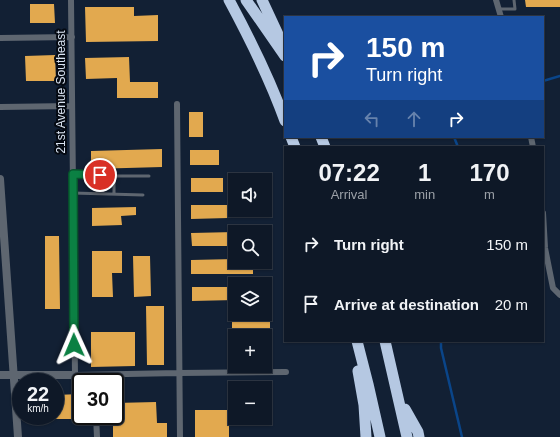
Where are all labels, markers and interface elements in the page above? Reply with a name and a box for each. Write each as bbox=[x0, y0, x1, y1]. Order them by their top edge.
street label: 21st Avenue Southeast bbox=[54, 30, 68, 154]
icon: right bbox=[300, 32, 352, 84]
text: 150 m bbox=[366, 32, 445, 63]
text: Turn right bbox=[366, 65, 442, 85]
icon: left bbox=[361, 108, 383, 130]
icon: ahead bbox=[403, 108, 425, 130]
icon: right bbox=[445, 108, 467, 130]
pin bbox=[83, 158, 117, 192]
text: 07:22 bbox=[318, 159, 380, 186]
text: 1 bbox=[418, 159, 431, 186]
text: 170 bbox=[470, 159, 510, 186]
icon: arrive bbox=[89, 164, 111, 186]
map controls bbox=[228, 173, 272, 425]
button: sound bbox=[228, 173, 272, 217]
text: Arrival bbox=[331, 187, 368, 202]
text: min bbox=[414, 187, 435, 202]
text: m bbox=[484, 187, 495, 202]
button: search bbox=[228, 225, 272, 269]
icon: right bbox=[300, 233, 322, 255]
text: Turn right bbox=[334, 236, 404, 253]
text: 150 m bbox=[486, 236, 528, 253]
button: layers bbox=[228, 277, 272, 321]
icon: arrive bbox=[300, 293, 322, 315]
text: Arrive at destination bbox=[334, 296, 479, 313]
text: 20 m bbox=[495, 296, 528, 313]
position arrow bbox=[53, 324, 95, 366]
button: + bbox=[228, 329, 272, 373]
speed limit sign: 30 bbox=[72, 373, 124, 425]
button: − bbox=[228, 381, 272, 425]
text: 22 bbox=[27, 383, 49, 405]
text: km/h bbox=[27, 403, 49, 414]

